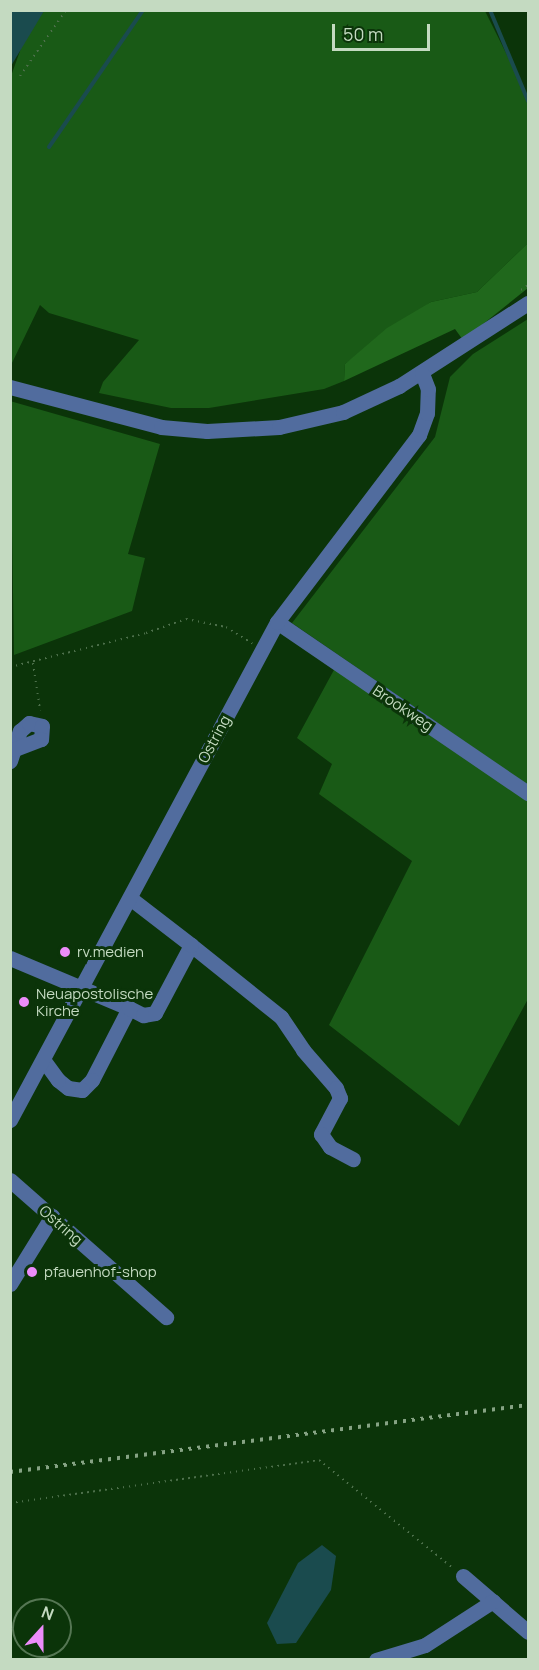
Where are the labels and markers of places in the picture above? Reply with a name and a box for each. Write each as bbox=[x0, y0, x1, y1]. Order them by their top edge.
place label: rv.medien bbox=[77, 943, 144, 961]
marker: rv.medien bbox=[58, 945, 72, 959]
place label: Neuapostolische Kirche bbox=[36, 984, 153, 1019]
marker: Neuapostolische Kirche bbox=[17, 995, 31, 1009]
place label: pfauenhof-shop bbox=[44, 1263, 157, 1281]
marker: pfauenhof-shop bbox=[25, 1265, 39, 1279]

